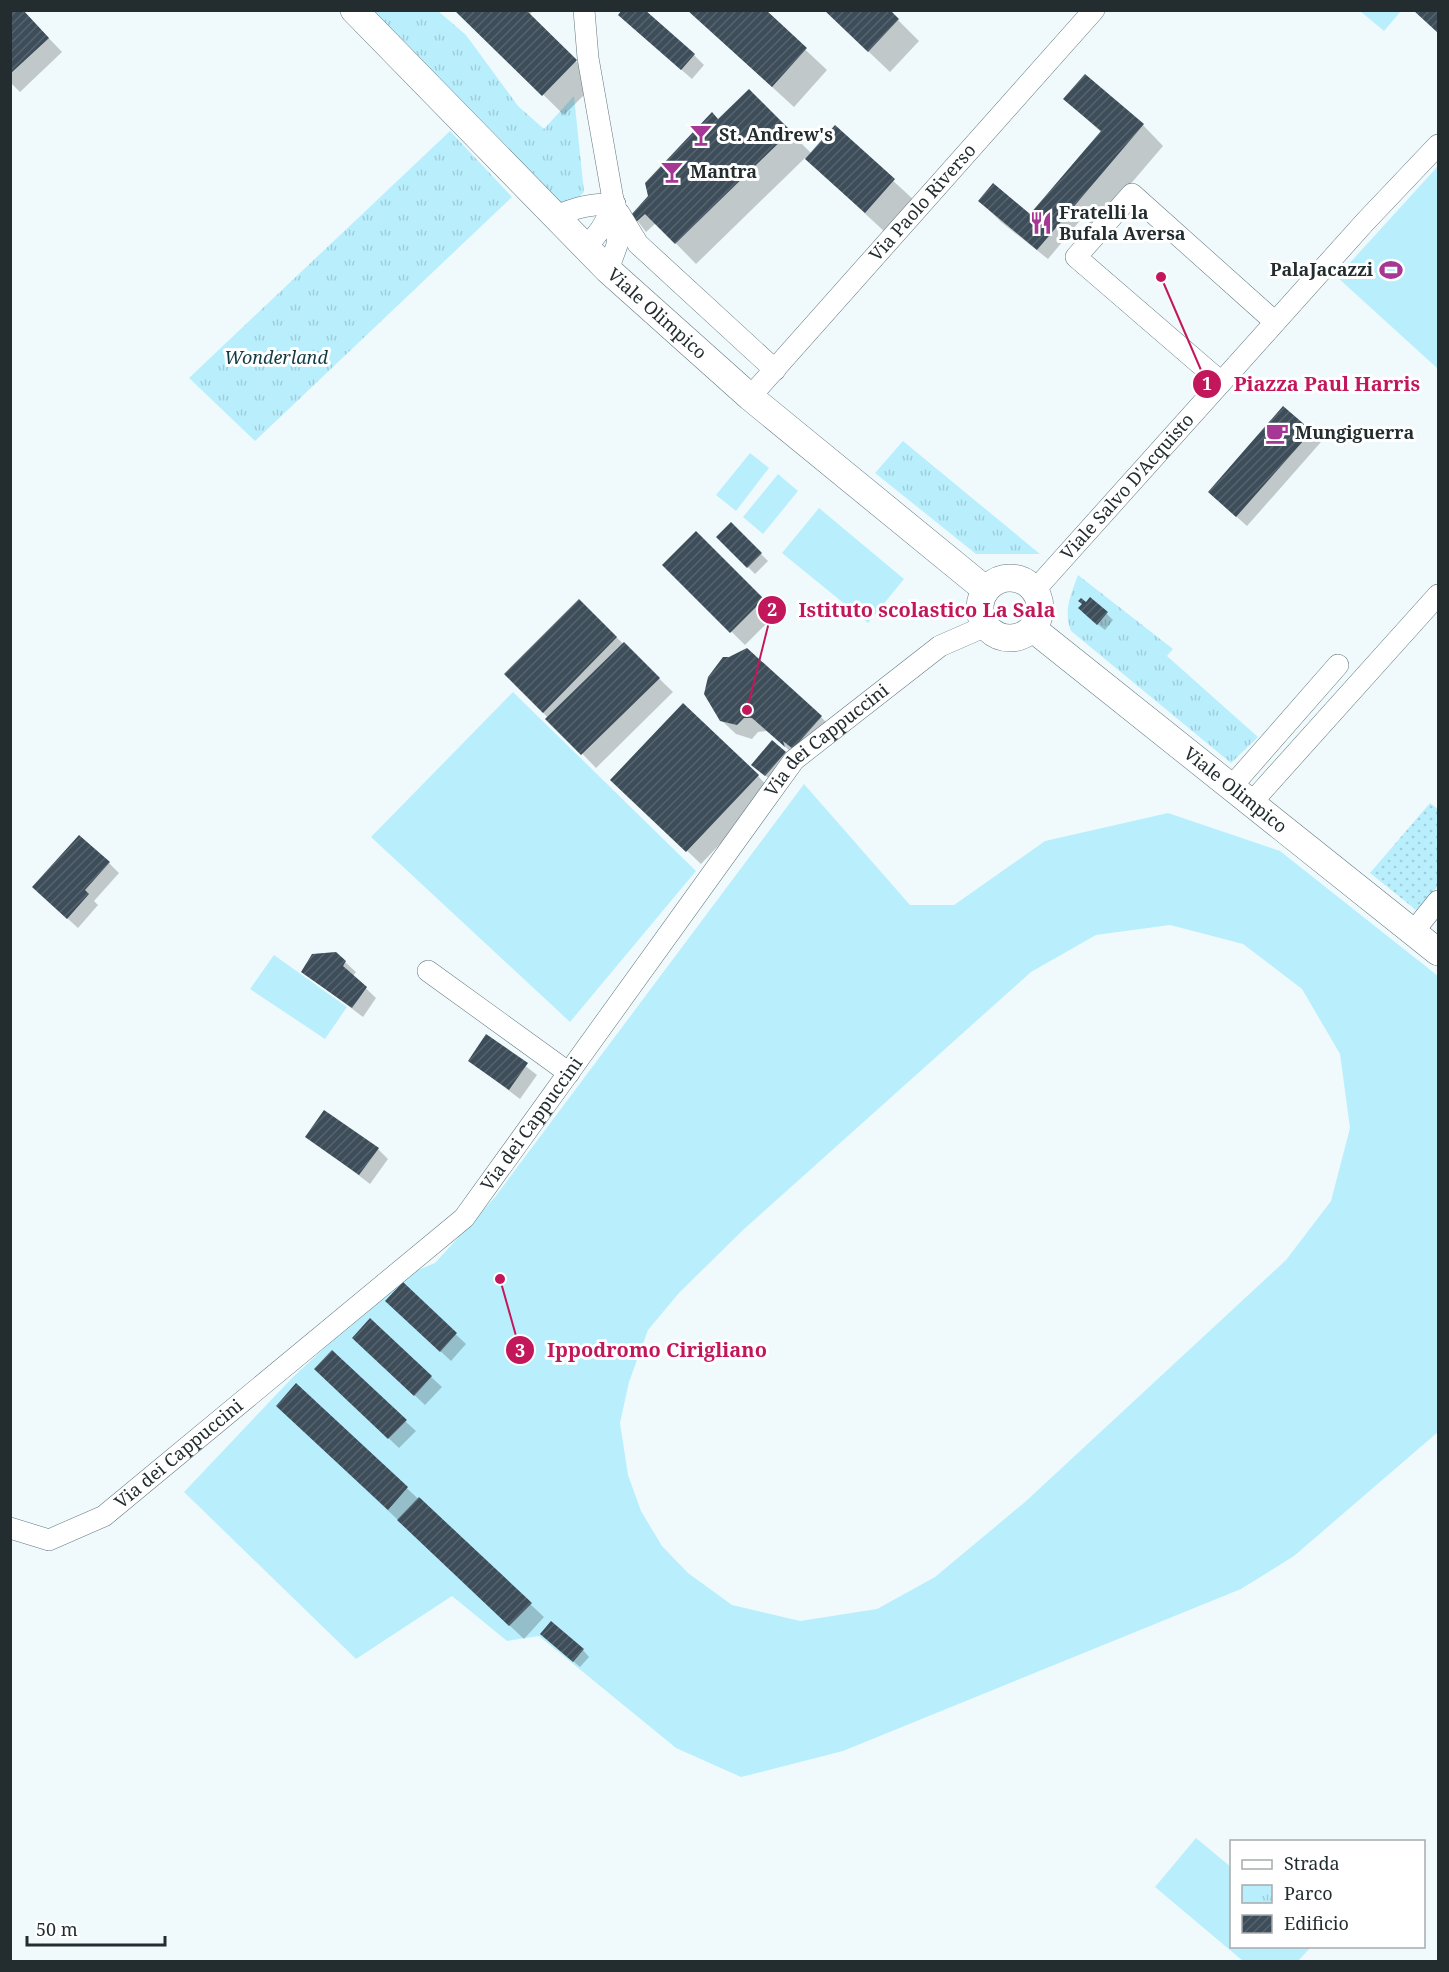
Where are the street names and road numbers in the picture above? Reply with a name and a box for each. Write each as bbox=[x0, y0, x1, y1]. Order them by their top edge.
street label: Via Paolo Riverso bbox=[863, 138, 981, 266]
street label: Viale Olimpico bbox=[603, 262, 712, 364]
street label: Viale Salvo D'Acquisto bbox=[1055, 408, 1199, 564]
street label: Via dei Cappuccini bbox=[759, 678, 893, 801]
street label: Viale Olimpico bbox=[1179, 741, 1292, 838]
street label: Via dei Cappuccini bbox=[475, 1051, 587, 1195]
street label: Via dei Cappuccini bbox=[109, 1393, 248, 1513]

